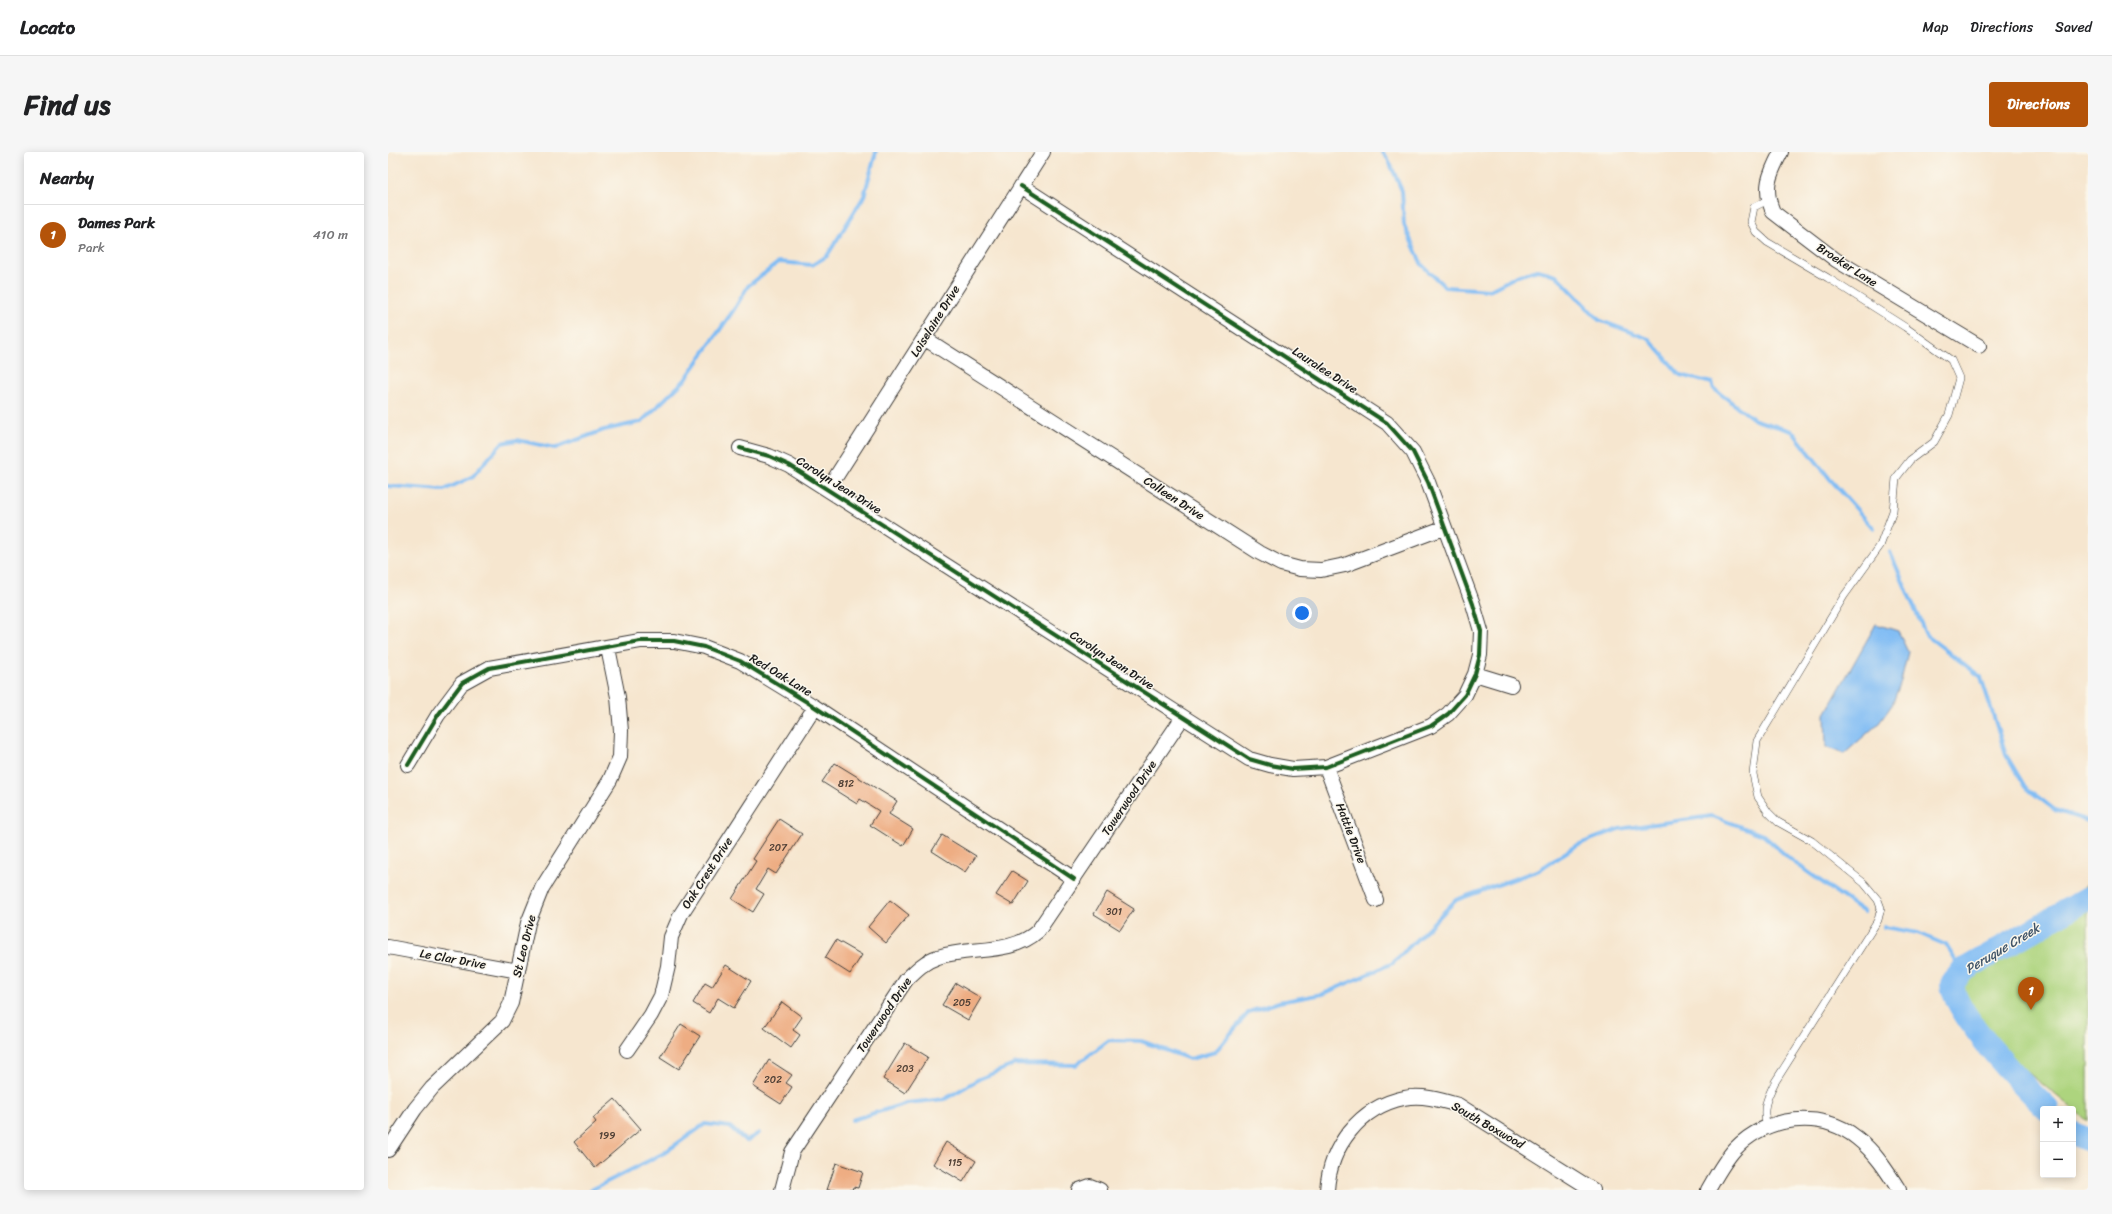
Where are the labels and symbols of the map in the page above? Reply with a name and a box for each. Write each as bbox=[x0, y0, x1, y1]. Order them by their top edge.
street label: Broeker Lane bbox=[1812, 237, 1882, 293]
street label: Loiselaine Drive bbox=[904, 281, 966, 361]
street label: Lauralee Drive bbox=[1288, 340, 1362, 400]
street label: Carolyn Jean Drive bbox=[792, 450, 886, 520]
street label: Colleen Drive bbox=[1139, 470, 1209, 526]
your location bbox=[1292, 603, 1312, 623]
street label: Carolyn Jean Drive bbox=[1065, 624, 1159, 696]
street label: Red Oak Lane bbox=[745, 647, 817, 703]
street label: Towerwood Drive bbox=[1095, 755, 1163, 840]
house number: 812 bbox=[838, 775, 854, 793]
street label: Hattie Drive bbox=[1329, 799, 1373, 867]
street label: Oak Crest Drive bbox=[675, 832, 739, 914]
house number: 207 bbox=[769, 839, 788, 857]
house number: 301 bbox=[1106, 903, 1122, 921]
street label: St Leo Drive bbox=[506, 912, 542, 980]
water label: Peruque Creek bbox=[1961, 916, 2046, 980]
street label: Le Clar Drive bbox=[418, 942, 488, 976]
street label: Towerwood Drive bbox=[850, 972, 918, 1057]
pin: 1 bbox=[2018, 977, 2044, 1010]
house number: 205 bbox=[953, 994, 971, 1012]
house number: 203 bbox=[896, 1060, 914, 1078]
house number: 202 bbox=[764, 1071, 782, 1089]
street label: South Boxwood bbox=[1447, 1095, 1529, 1155]
house number: 199 bbox=[599, 1127, 615, 1145]
house number: 115 bbox=[948, 1154, 962, 1172]

